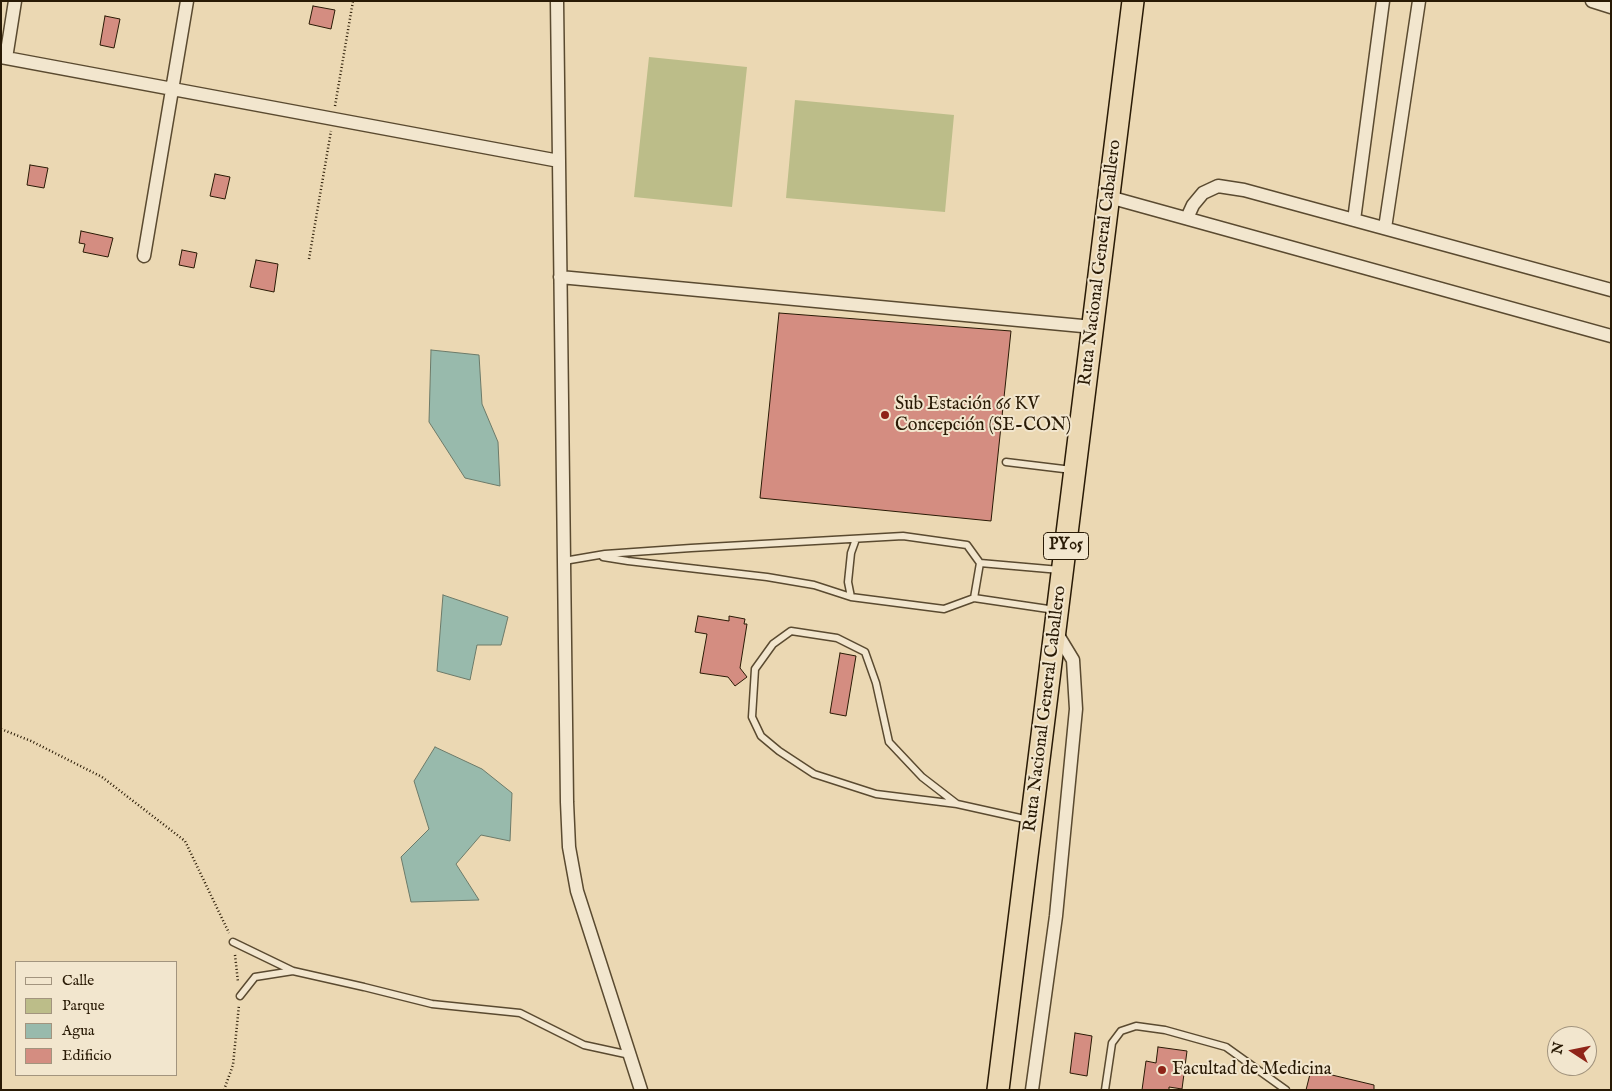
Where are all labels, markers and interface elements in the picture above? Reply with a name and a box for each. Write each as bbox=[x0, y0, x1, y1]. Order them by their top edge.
street label: Ruta Nacional General Caballero bbox=[1075, 139, 1127, 387]
place label: Sub Estación 66 KV Concepción (SE-CON) bbox=[895, 394, 1071, 436]
marker: Sub Estación 66 KV Concepción (SE-CON) bbox=[879, 409, 891, 421]
road number: PY05 bbox=[1044, 532, 1088, 560]
street label: Ruta Nacional General Caballero bbox=[1020, 585, 1072, 833]
legend bbox=[15, 961, 178, 1076]
text: Calle bbox=[62, 971, 94, 990]
text: Parque bbox=[62, 996, 105, 1015]
text: Agua bbox=[62, 1021, 95, 1040]
north arrow bbox=[1547, 1026, 1597, 1076]
text: N bbox=[1548, 1041, 1568, 1056]
text: Edificio bbox=[62, 1046, 112, 1065]
place label: Facultad de Medicina bbox=[1172, 1059, 1331, 1081]
marker: Facultad de Medicina bbox=[1156, 1064, 1168, 1076]

